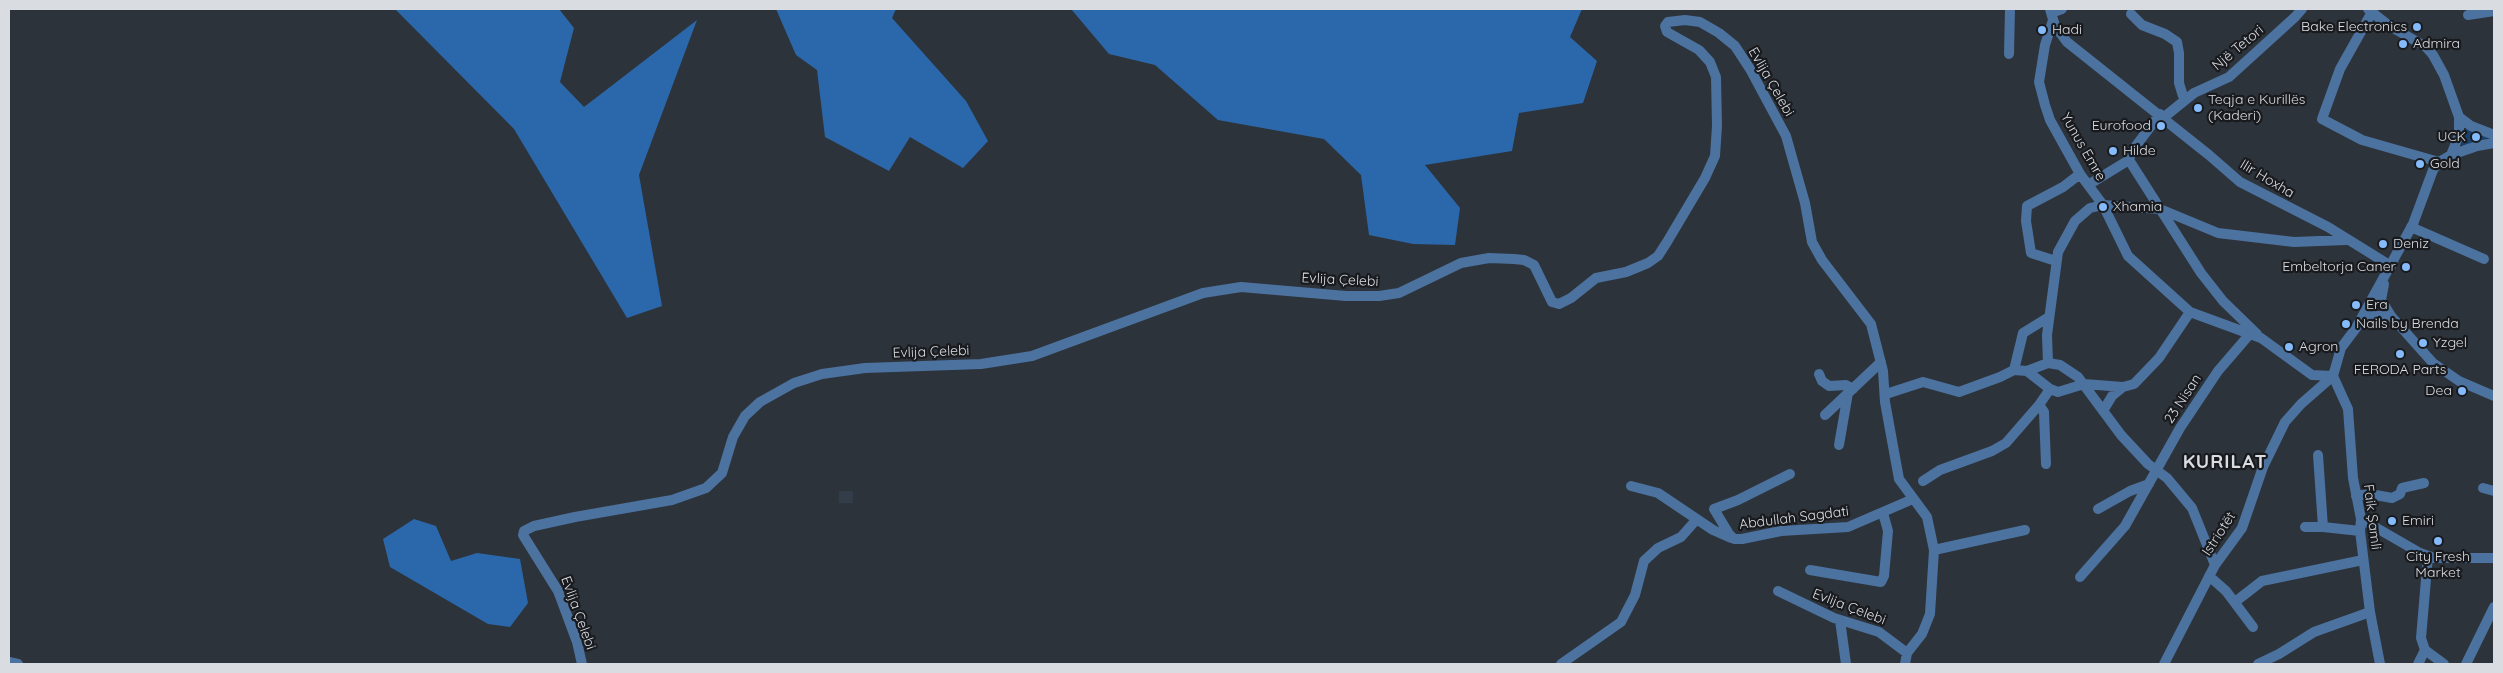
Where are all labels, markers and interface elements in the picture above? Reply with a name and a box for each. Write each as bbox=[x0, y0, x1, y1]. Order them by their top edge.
place label: Bake Electronics bbox=[2301, 19, 2407, 35]
marker: Bake Electronics bbox=[2411, 21, 2423, 33]
place label: Hadi bbox=[2052, 22, 2082, 38]
street label: Një Tetori bbox=[2209, 22, 2267, 74]
marker: Hadi bbox=[2036, 24, 2048, 36]
place label: Admira bbox=[2413, 36, 2460, 52]
marker: Admira bbox=[2397, 38, 2409, 50]
street label: Evlija Çelebi bbox=[1744, 44, 1798, 120]
place label: Teqja e Kurillës (Kaderi) bbox=[2208, 92, 2305, 124]
marker: Teqja e Kurillës (Kaderi) bbox=[2192, 102, 2204, 114]
street label: Yunus Emre bbox=[2057, 110, 2109, 184]
place label: Eurofood bbox=[2092, 118, 2151, 134]
marker: Eurofood bbox=[2155, 120, 2167, 132]
place label: UCK bbox=[2437, 129, 2466, 145]
marker: UCK bbox=[2470, 131, 2482, 143]
place label: Hilde bbox=[2123, 143, 2156, 159]
marker: Hilde bbox=[2107, 145, 2119, 157]
street label: Ilir Hoxha bbox=[2237, 156, 2297, 202]
place label: Gold bbox=[2430, 156, 2460, 172]
marker: Gold bbox=[2414, 158, 2426, 170]
place label: Xhamia bbox=[2113, 199, 2162, 215]
marker: Xhamia bbox=[2097, 201, 2109, 213]
place label: Deniz bbox=[2393, 236, 2429, 252]
marker: Deniz bbox=[2377, 238, 2389, 250]
place label: Embeltorja Caner bbox=[2282, 259, 2396, 275]
marker: Embeltorja Caner bbox=[2400, 261, 2412, 273]
street label: Evlija Çelebi bbox=[1301, 270, 1379, 290]
place label: Era bbox=[2366, 297, 2388, 313]
marker: Era bbox=[2350, 299, 2362, 311]
place label: Nails by Brenda bbox=[2356, 316, 2459, 332]
marker: Nails by Brenda bbox=[2340, 318, 2352, 330]
place label: Yzgel bbox=[2433, 335, 2467, 351]
marker: Yzgel bbox=[2417, 337, 2429, 349]
place label: Agron bbox=[2299, 339, 2338, 355]
marker: Agron bbox=[2283, 341, 2295, 353]
street label: Evlija Çelebi bbox=[892, 342, 970, 362]
marker: FERODA Parts bbox=[2394, 348, 2406, 360]
place label: FERODA Parts bbox=[2354, 362, 2446, 378]
street label: 23 Nisan bbox=[2161, 371, 2205, 427]
place label: Dea bbox=[2425, 383, 2452, 399]
marker: Dea bbox=[2456, 385, 2468, 397]
district label: KURILAT bbox=[2182, 451, 2268, 473]
street label: Faik Şamli bbox=[2360, 483, 2384, 551]
street label: Abdullah Sagdati bbox=[1738, 503, 1850, 533]
street label: Istriotët bbox=[2199, 509, 2239, 559]
place label: Emiri bbox=[2402, 513, 2434, 529]
marker: Emiri bbox=[2386, 515, 2398, 527]
marker: City Fresh Market bbox=[2432, 535, 2444, 547]
place label: City Fresh Market bbox=[2406, 549, 2470, 582]
street label: Evlija Çelebi bbox=[557, 574, 599, 652]
street label: Evlija Çelebi bbox=[1810, 585, 1888, 629]

